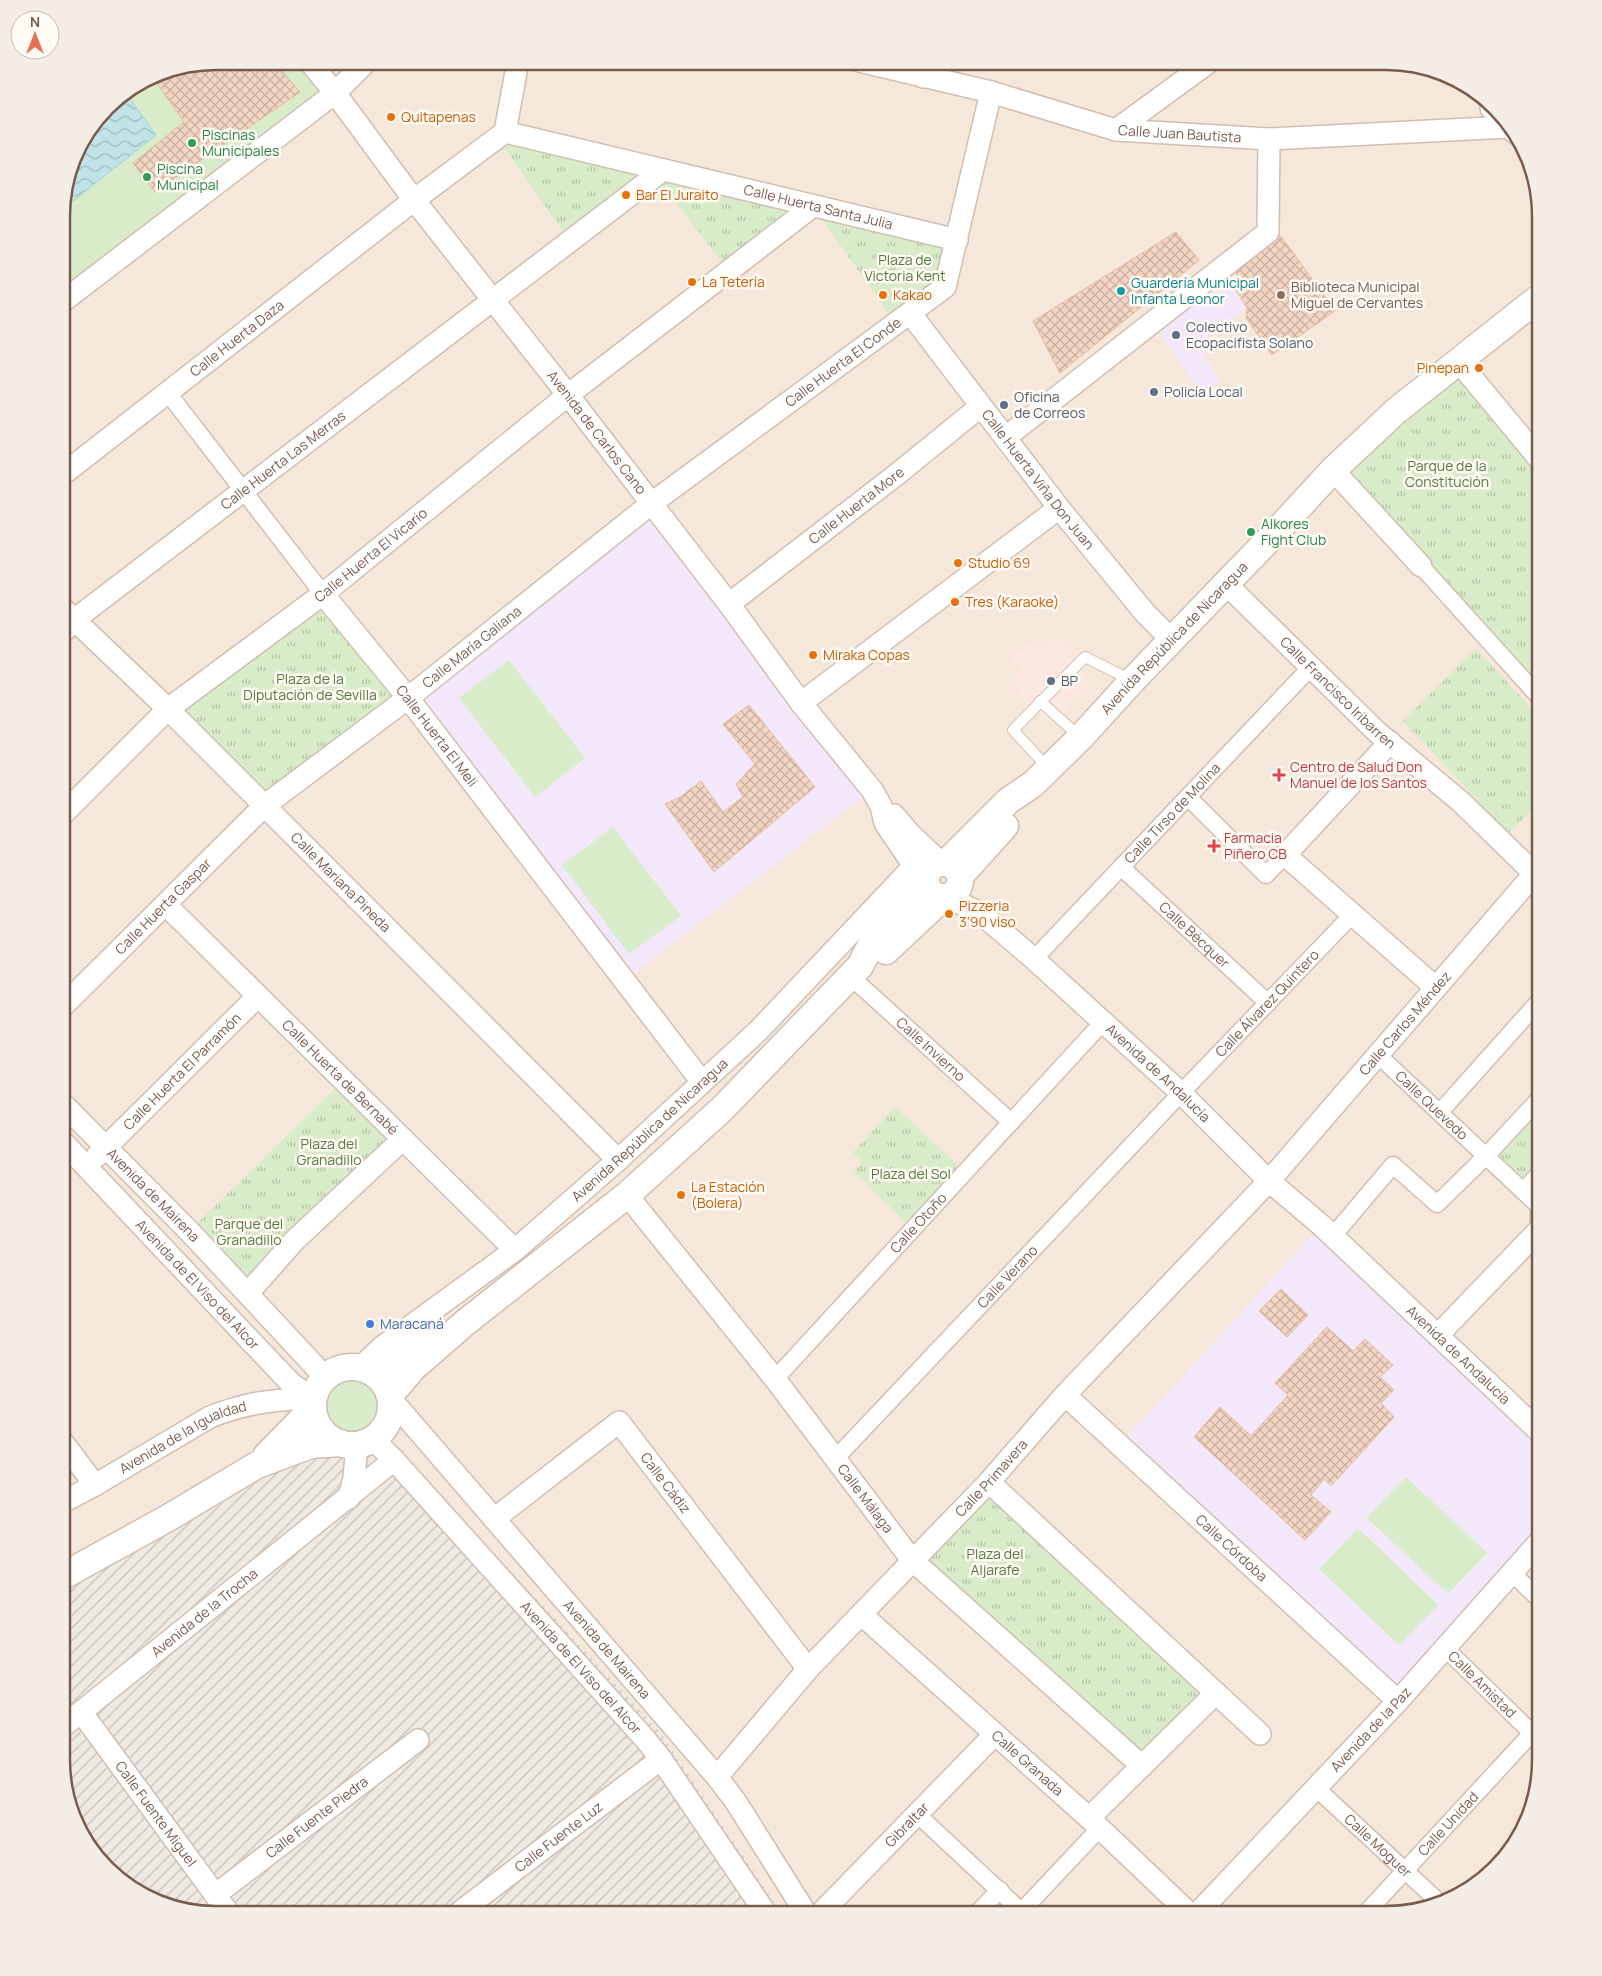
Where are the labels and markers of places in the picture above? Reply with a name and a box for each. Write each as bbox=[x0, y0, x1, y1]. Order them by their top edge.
place label: Quitapenas bbox=[401, 107, 476, 126]
marker: Quitapenas bbox=[385, 111, 397, 123]
place label: Piscinas Municipales bbox=[202, 125, 279, 160]
marker: Piscinas Municipales bbox=[186, 137, 198, 149]
place label: Piscina Municipal bbox=[157, 159, 219, 194]
marker: Piscina Municipal bbox=[141, 171, 153, 183]
place label: Bar El Juraito bbox=[636, 185, 718, 204]
marker: Bar El Juraito bbox=[620, 189, 632, 201]
place label: La Tetería bbox=[702, 272, 765, 291]
place label: Guardería Municipal Infanta Leonor bbox=[1131, 273, 1259, 308]
marker: La Tetería bbox=[686, 276, 698, 288]
place label: Biblioteca Municipal Miguel de Cervantes bbox=[1291, 277, 1423, 312]
place label: Kakao bbox=[893, 285, 932, 304]
marker: Guardería Municipal Infanta Leonor bbox=[1115, 285, 1127, 297]
marker: Kakao bbox=[877, 289, 889, 301]
marker: Biblioteca Municipal Miguel de Cervantes bbox=[1275, 289, 1287, 301]
place label: Colectivo Ecopacifista Solano bbox=[1186, 317, 1313, 352]
marker: Colectivo Ecopacifista Solano bbox=[1170, 329, 1182, 341]
place label: Pinepan bbox=[1417, 358, 1469, 377]
marker: Pinepan bbox=[1473, 362, 1485, 374]
place label: Policía Local bbox=[1164, 382, 1243, 401]
marker: Policía Local bbox=[1148, 386, 1160, 398]
place label: Oficina de Correos bbox=[1014, 387, 1085, 422]
marker: Oficina de Correos bbox=[998, 399, 1010, 411]
place label: Alkores Fight Club bbox=[1261, 514, 1326, 549]
marker: Alkores Fight Club bbox=[1245, 526, 1257, 538]
place label: Studio 69 bbox=[968, 553, 1030, 572]
marker: Studio 69 bbox=[952, 557, 964, 569]
place label: Tres (Karaoke) bbox=[965, 592, 1059, 611]
marker: Tres (Karaoke) bbox=[949, 596, 961, 608]
place label: Miraka Copas bbox=[823, 645, 910, 664]
marker: Miraka Copas bbox=[807, 649, 819, 661]
place label: BP bbox=[1061, 671, 1079, 690]
marker: BP bbox=[1045, 675, 1057, 687]
place label: Centro de Salud Don Manuel de los Santos bbox=[1290, 757, 1427, 792]
marker: Centro de Salud Don Manuel de los Santos bbox=[1272, 768, 1286, 782]
place label: Farmacia Piñero CB bbox=[1224, 828, 1287, 863]
marker: Farmacia Piñero CB bbox=[1208, 840, 1220, 852]
place label: Pizzeria 3’90 viso bbox=[959, 896, 1016, 931]
marker: Pizzeria 3’90 viso bbox=[943, 908, 955, 920]
place label: La Estación (Bolera) bbox=[691, 1177, 765, 1212]
marker: La Estación (Bolera) bbox=[675, 1189, 687, 1201]
place label: Maracaná bbox=[380, 1314, 444, 1333]
marker: Maracaná bbox=[364, 1318, 376, 1330]

